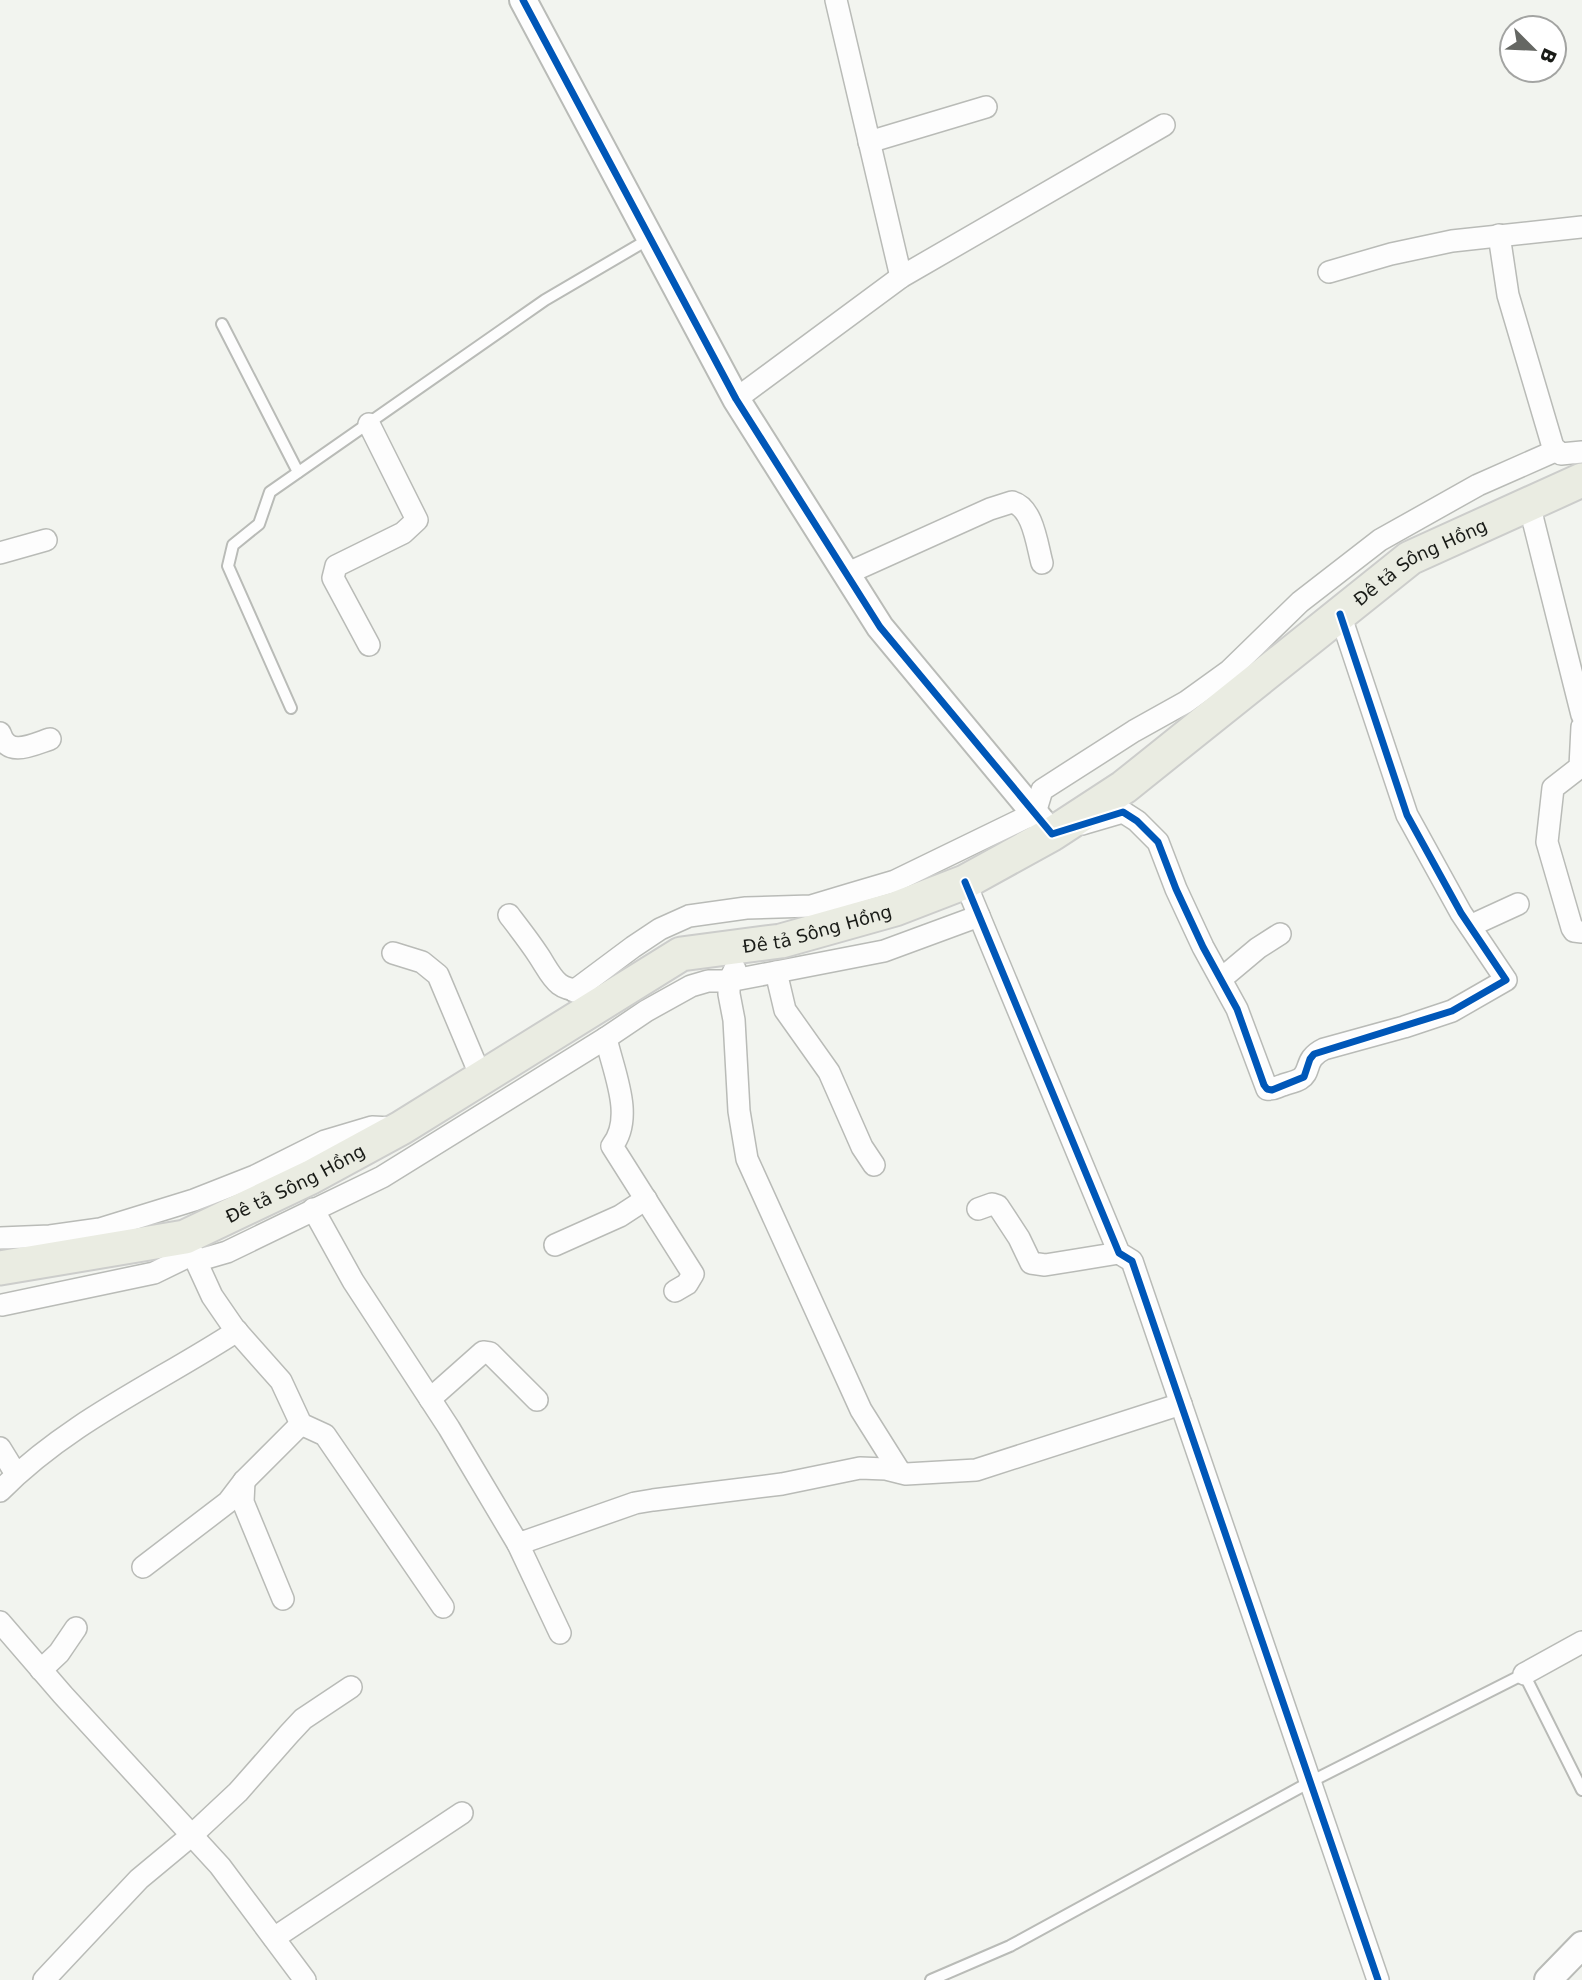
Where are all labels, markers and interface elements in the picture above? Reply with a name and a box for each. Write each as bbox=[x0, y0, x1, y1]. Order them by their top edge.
north arrow bbox=[1498, 14, 1568, 84]
text: B bbox=[1536, 45, 1562, 67]
street label: Đê tả Sông Hồng bbox=[1349, 514, 1490, 610]
street label: Đê tả Sông Hồng bbox=[741, 900, 894, 956]
street label: Đê tả Sông Hồng bbox=[222, 1139, 368, 1227]

